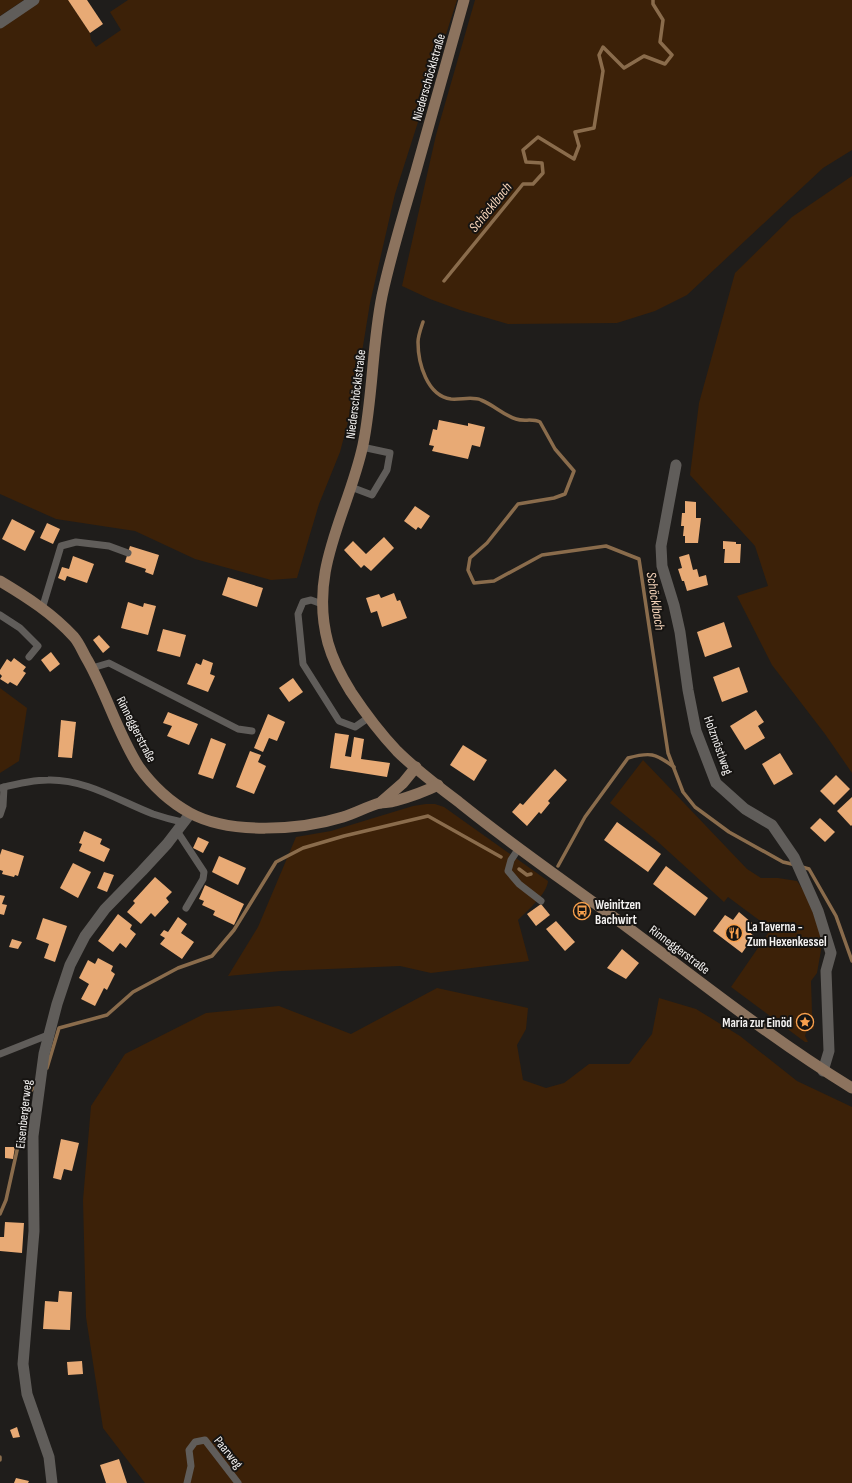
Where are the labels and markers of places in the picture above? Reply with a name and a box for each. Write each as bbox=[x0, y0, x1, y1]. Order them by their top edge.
place label: Weinitzen Bachwirt bbox=[595, 897, 641, 928]
bus stop icon: Weinitzen Bachwirt bbox=[572, 901, 592, 921]
place label: La Taverna - Zum Hexenkessel bbox=[747, 919, 827, 950]
restaurant icon: La Taverna - Zum Hexenkessel bbox=[724, 923, 744, 943]
place icon: Maria zur Einöd bbox=[795, 1012, 815, 1032]
place label: Maria zur Einöd bbox=[722, 1015, 792, 1031]

